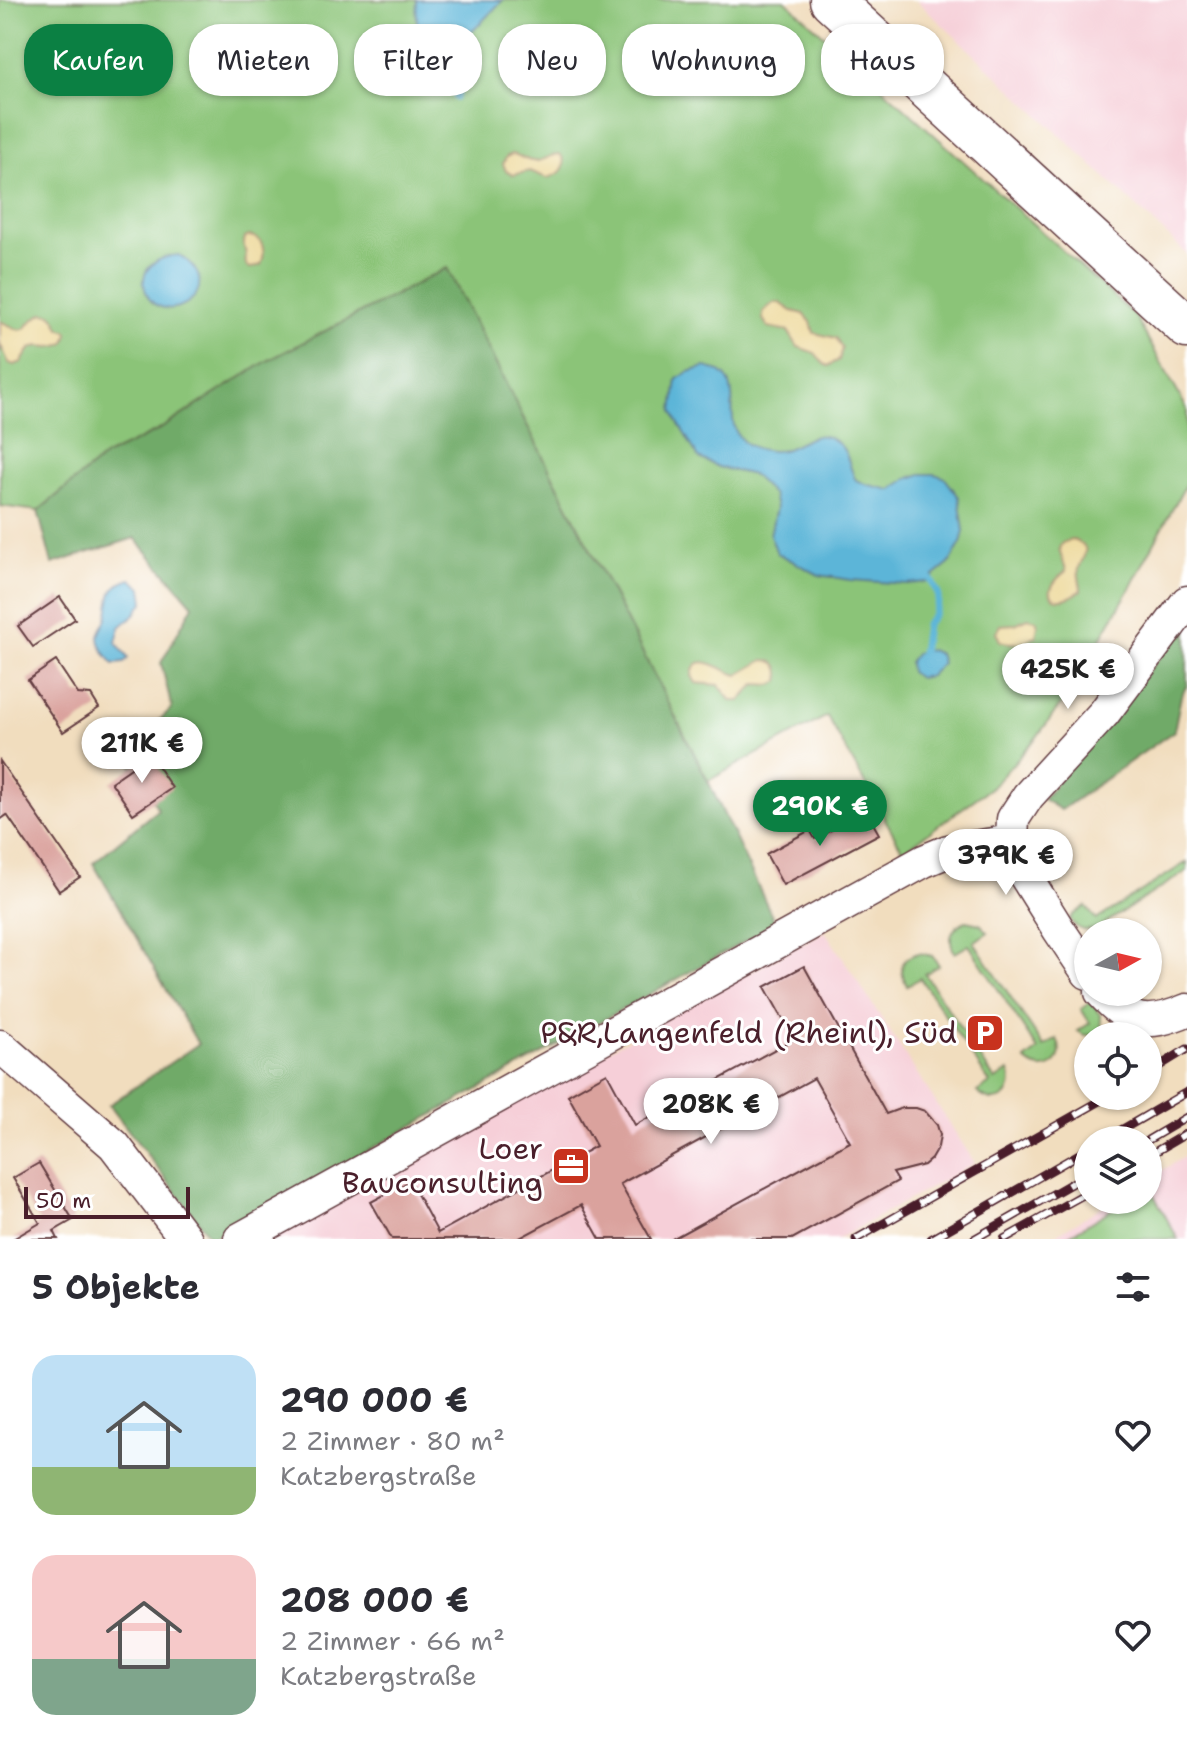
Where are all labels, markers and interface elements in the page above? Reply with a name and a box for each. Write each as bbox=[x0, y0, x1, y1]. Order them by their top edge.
chip: Kaufen bbox=[24, 24, 173, 96]
chip: Mieten bbox=[189, 24, 338, 96]
chip: Filter bbox=[354, 24, 482, 96]
chip: Neu bbox=[498, 24, 606, 96]
chip: Wohnung bbox=[622, 24, 805, 96]
chip: Haus bbox=[821, 24, 944, 96]
pin: 425K € bbox=[1003, 643, 1133, 711]
text: 425K € bbox=[1020, 651, 1116, 686]
pin: 211K € bbox=[77, 717, 207, 785]
text: 211K € bbox=[100, 725, 184, 760]
pin: 290K € bbox=[755, 780, 885, 848]
text: 290K € bbox=[771, 788, 869, 823]
pin: 379K € bbox=[941, 829, 1071, 897]
text: 379K € bbox=[957, 837, 1055, 872]
north arrow bbox=[1074, 918, 1162, 1006]
map controls bbox=[1074, 918, 1162, 1214]
place label: P&R,Langenfeld (Rheinl), Süd bbox=[540, 1012, 957, 1053]
parking icon: P&R,Langenfeld (Rheinl), Süd bbox=[964, 1012, 1006, 1054]
button: locate bbox=[1074, 1022, 1162, 1110]
pin: 208K € bbox=[646, 1078, 776, 1146]
text: 208K € bbox=[662, 1086, 760, 1121]
button: layers bbox=[1074, 1126, 1162, 1214]
place label: Loer Bauconsulting bbox=[342, 1128, 543, 1203]
office icon: Loer Bauconsulting bbox=[550, 1145, 592, 1187]
scale bar bbox=[24, 1183, 190, 1219]
text: 50 m bbox=[36, 1186, 91, 1215]
text: 5 Objekte bbox=[32, 1264, 200, 1310]
icon: filters bbox=[1111, 1265, 1155, 1309]
text: 290 000 € bbox=[280, 1377, 468, 1423]
icon: home bbox=[96, 1387, 192, 1483]
icon: heart bbox=[1111, 1413, 1155, 1457]
text: 2 Zimmer · 80 m² bbox=[280, 1423, 505, 1458]
text: Katzbergstraße bbox=[280, 1458, 477, 1493]
text: 208 000 € bbox=[280, 1577, 469, 1623]
icon: home bbox=[96, 1587, 192, 1683]
icon: heart bbox=[1111, 1613, 1155, 1657]
text: 2 Zimmer · 66 m² bbox=[280, 1623, 505, 1658]
text: Katzbergstraße bbox=[280, 1658, 477, 1693]

